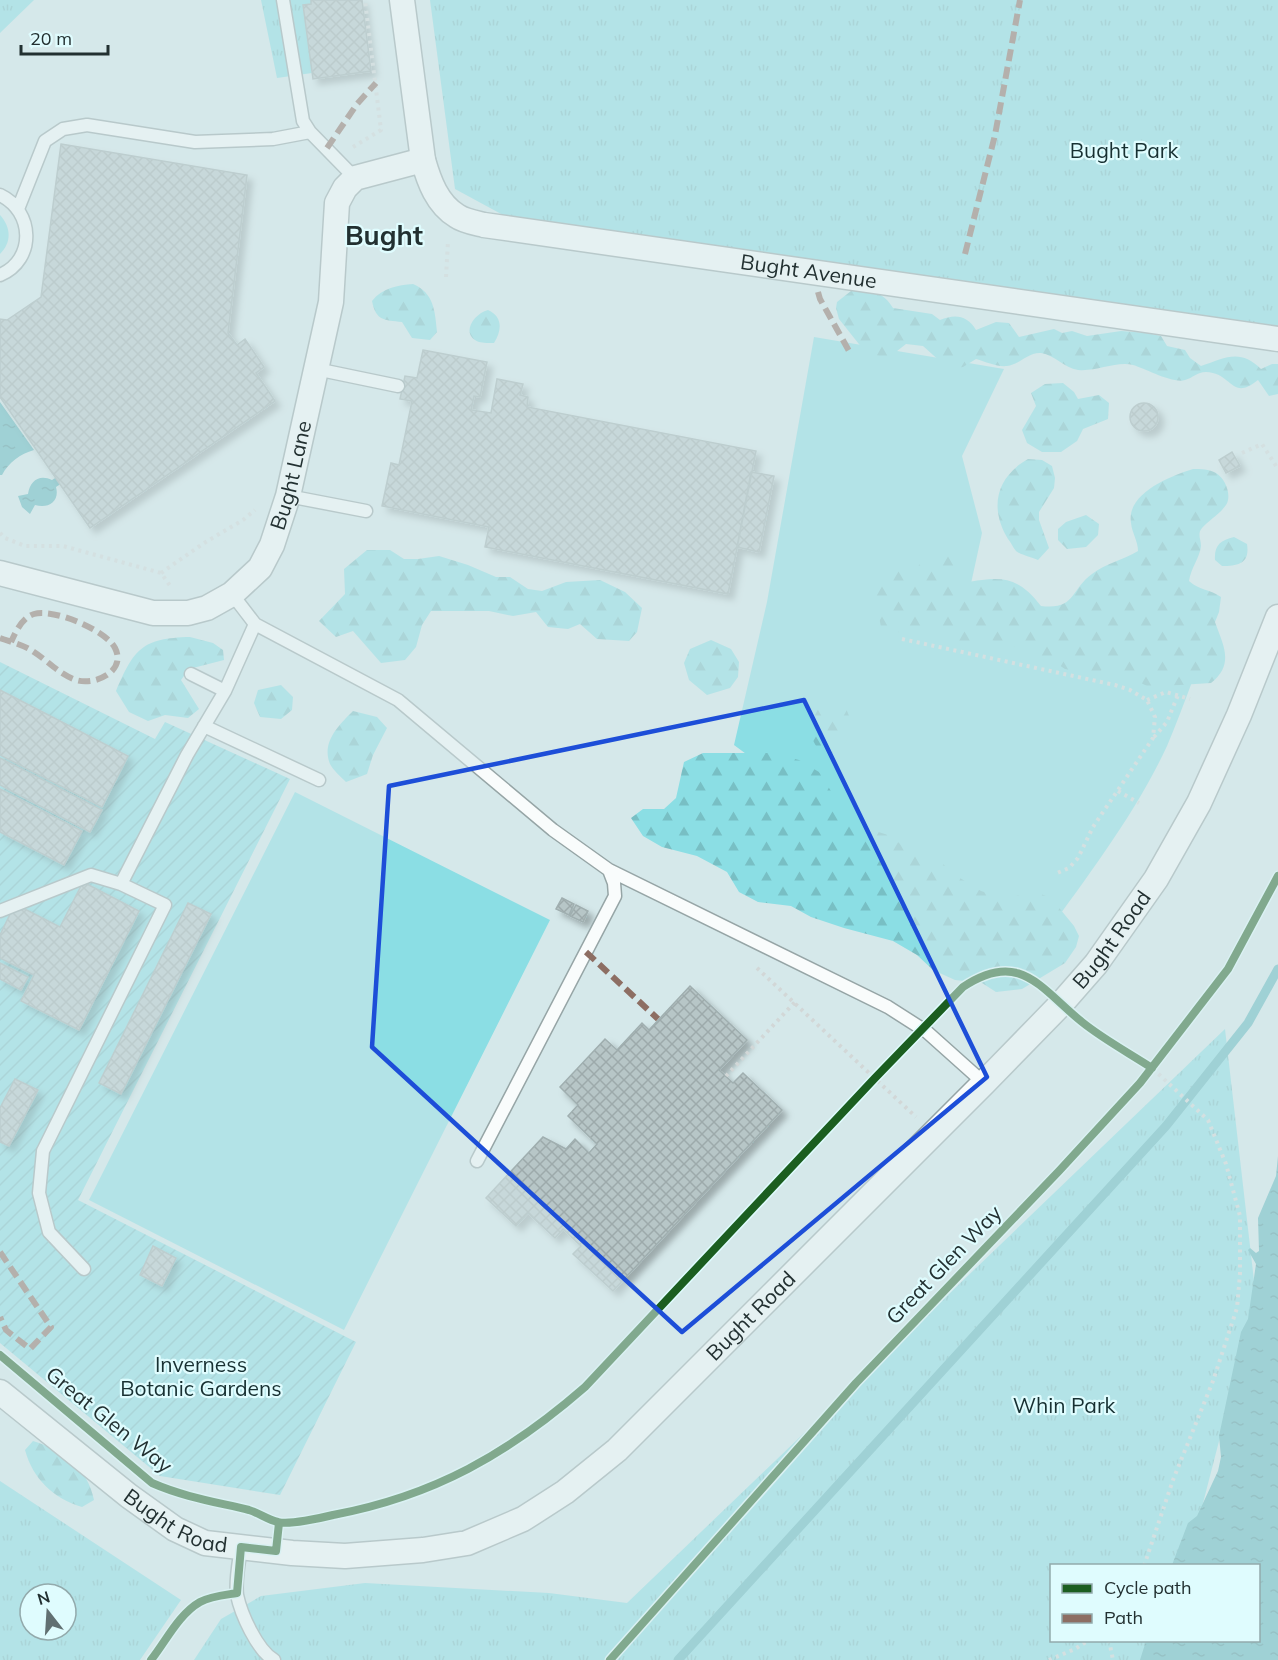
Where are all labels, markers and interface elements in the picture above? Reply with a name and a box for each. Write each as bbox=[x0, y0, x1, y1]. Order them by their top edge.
scale bar bbox=[21, 18, 108, 56]
text: 20 m bbox=[30, 27, 72, 50]
park label: Bught Park bbox=[1070, 137, 1178, 163]
district label: Bught bbox=[345, 218, 423, 252]
street label: Bught Avenue bbox=[739, 248, 879, 293]
street label: Bught Lane bbox=[264, 418, 316, 533]
street label: Bught Road bbox=[1066, 885, 1156, 994]
street label: Great Glen Way bbox=[880, 1200, 1006, 1329]
street label: Bught Road bbox=[700, 1265, 800, 1365]
park label: Inverness Botanic Gardens bbox=[120, 1351, 282, 1401]
street label: Great Glen Way bbox=[41, 1360, 178, 1478]
park label: Whin Park bbox=[1013, 1392, 1116, 1418]
street label: Bught Road bbox=[119, 1483, 229, 1557]
legend bbox=[1050, 1564, 1260, 1642]
text: Cycle path bbox=[1104, 1576, 1191, 1599]
north arrow bbox=[18, 1582, 78, 1642]
text: N bbox=[35, 1586, 52, 1609]
text: Path bbox=[1104, 1606, 1143, 1629]

